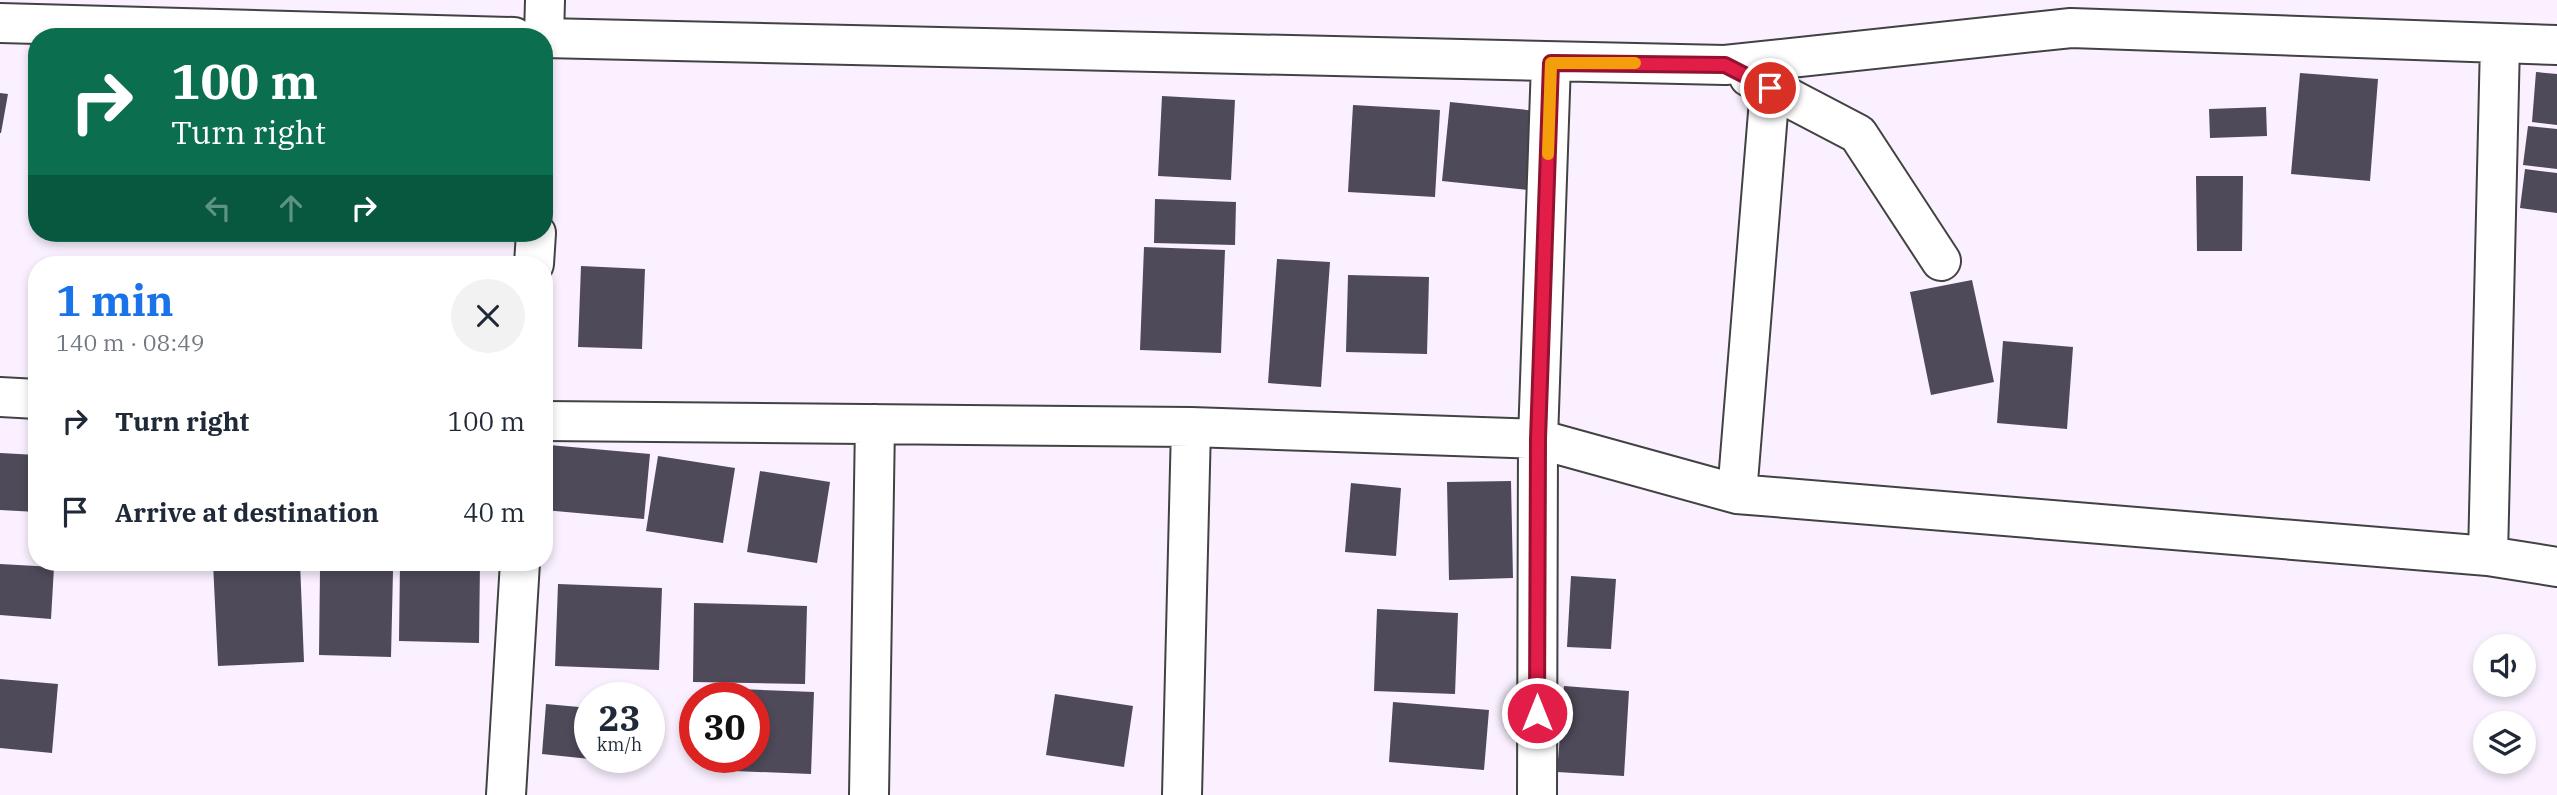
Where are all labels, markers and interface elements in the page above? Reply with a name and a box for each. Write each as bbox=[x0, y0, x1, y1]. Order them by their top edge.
text: 100 m bbox=[171, 49, 318, 112]
icon: right bbox=[56, 56, 147, 147]
pin bbox=[1740, 58, 1800, 118]
icon: arrive bbox=[1751, 69, 1789, 107]
text: Turn right bbox=[171, 111, 326, 153]
icon: left bbox=[199, 189, 237, 227]
icon: ahead bbox=[272, 189, 310, 227]
icon: right bbox=[345, 189, 383, 227]
text: 1 min bbox=[56, 273, 174, 328]
button: close bbox=[451, 279, 525, 353]
text: 140 m · 08:49 bbox=[56, 327, 205, 357]
icon: right bbox=[56, 402, 94, 440]
text: Turn right bbox=[115, 404, 249, 438]
text: 100 m bbox=[447, 404, 525, 438]
icon: arrive bbox=[56, 493, 94, 531]
text: Arrive at destination bbox=[115, 495, 379, 529]
text: 40 m bbox=[463, 495, 525, 529]
map controls bbox=[2473, 634, 2536, 774]
button: sound bbox=[2473, 634, 2536, 697]
position arrow bbox=[1500, 676, 1574, 750]
speed limit sign: 30 bbox=[679, 682, 770, 773]
text: 23 bbox=[598, 695, 641, 741]
button: layers bbox=[2473, 711, 2536, 774]
text: km/h bbox=[597, 733, 642, 756]

